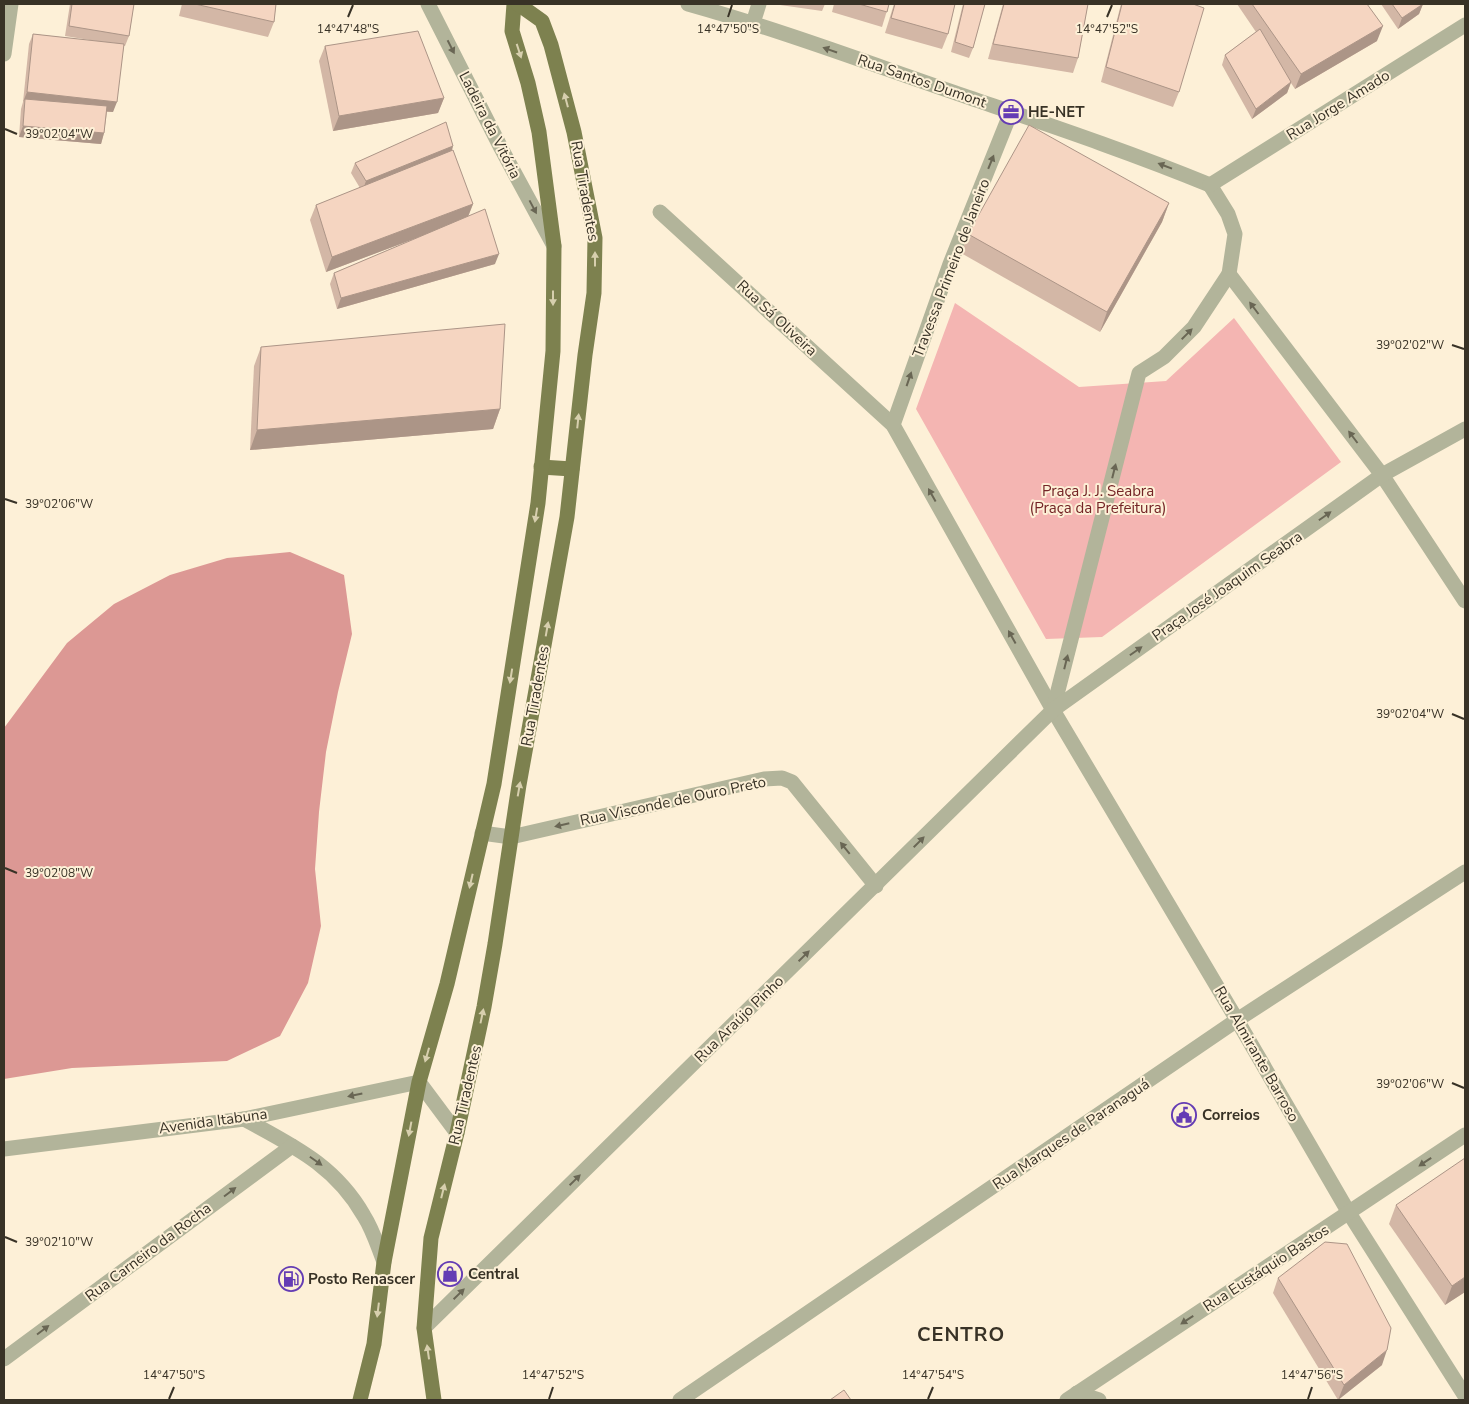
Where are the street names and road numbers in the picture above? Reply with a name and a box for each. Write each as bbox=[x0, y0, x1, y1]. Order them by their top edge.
street label: Rua Santos Dumont bbox=[855, 50, 990, 113]
street label: Rua Jorge Amado bbox=[1283, 65, 1393, 145]
street label: Ladeira da Vitória bbox=[454, 68, 526, 182]
street label: Rua Tiradentes bbox=[566, 139, 604, 243]
street label: Travessa Primeiro de Janeiro bbox=[908, 176, 994, 360]
street label: Rua Sá Oliveira bbox=[733, 276, 821, 360]
street label: Praça José Joaquim Seabra bbox=[1148, 526, 1306, 646]
street label: Rua Tiradentes bbox=[516, 644, 554, 748]
street label: Rua Visconde de Ouro Preto bbox=[578, 772, 768, 830]
street label: Rua Araújo Pinho bbox=[690, 971, 788, 1067]
street label: Rua Almirante Barroso bbox=[1210, 983, 1304, 1125]
street label: Rua Tiradentes bbox=[444, 1043, 486, 1147]
street label: Rua Marques de Paranaguá bbox=[989, 1074, 1153, 1194]
street label: Avenida Itabuna bbox=[157, 1103, 269, 1139]
street label: Rua Carneiro da Rocha bbox=[81, 1198, 215, 1306]
street label: Rua Eustáquio Bastos bbox=[1199, 1220, 1333, 1316]

